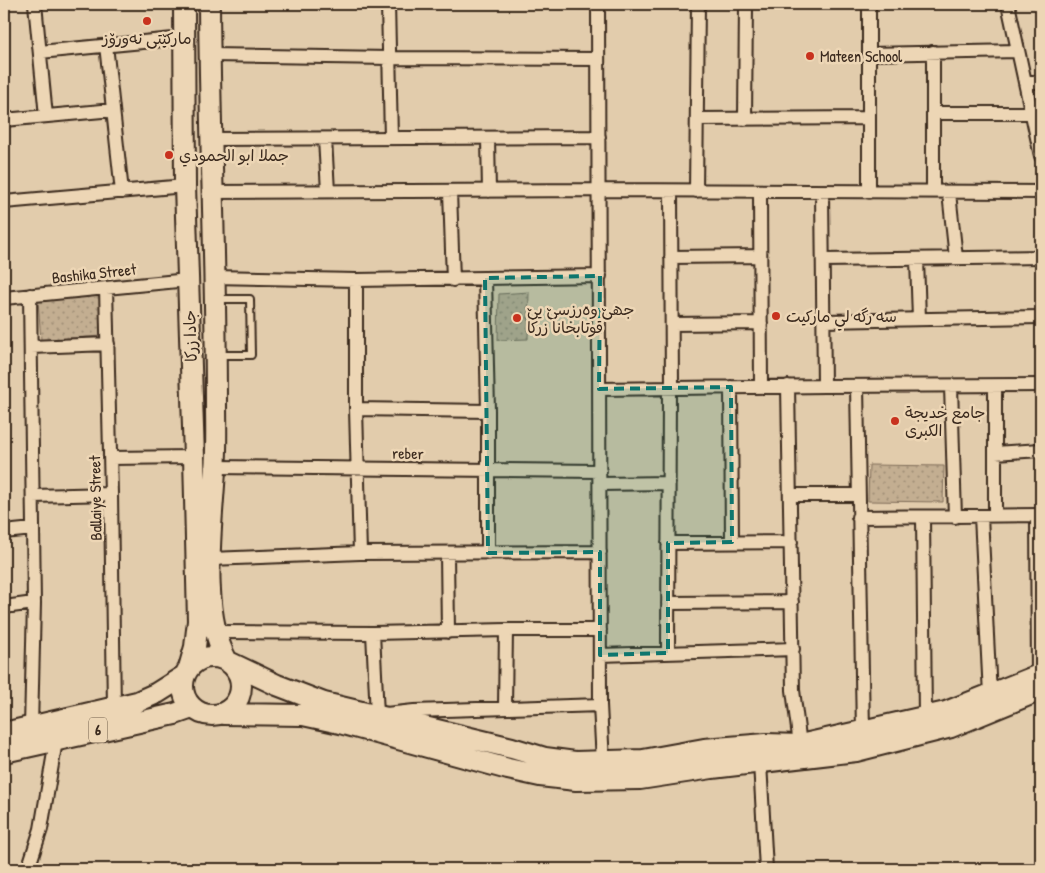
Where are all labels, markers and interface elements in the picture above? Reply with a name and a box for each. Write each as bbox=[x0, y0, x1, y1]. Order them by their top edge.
marker: مارکێتی نەورۆز bbox=[141, 15, 153, 27]
place label: مارکێتی نەورۆز bbox=[101, 27, 191, 49]
place label: Mateen School bbox=[820, 45, 903, 67]
marker: Mateen School bbox=[804, 50, 816, 62]
place label: جملا ابو الحمودي bbox=[179, 144, 289, 167]
marker: جملا ابو الحمودي bbox=[163, 149, 175, 161]
street label: Bashika Street bbox=[51, 258, 138, 288]
place label: جھێ وەرزسێ یێ قوتابخانا زرکا bbox=[527, 298, 634, 338]
place label: سه رگه لي ماركيت bbox=[786, 305, 897, 331]
street label: جادا زرکا bbox=[178, 310, 202, 362]
marker: سه رگه لي ماركيت bbox=[770, 310, 782, 322]
marker: جھێ وەرزسێ یێ قوتابخانا زرکا bbox=[511, 312, 523, 324]
place label: جامع خدیجة الکبری bbox=[905, 401, 986, 441]
marker: جامع خدیجة الکبری bbox=[889, 415, 901, 427]
street label: reber bbox=[392, 442, 424, 464]
street label: Ballaiye Street bbox=[83, 455, 107, 541]
road number: 6 bbox=[89, 718, 107, 742]

